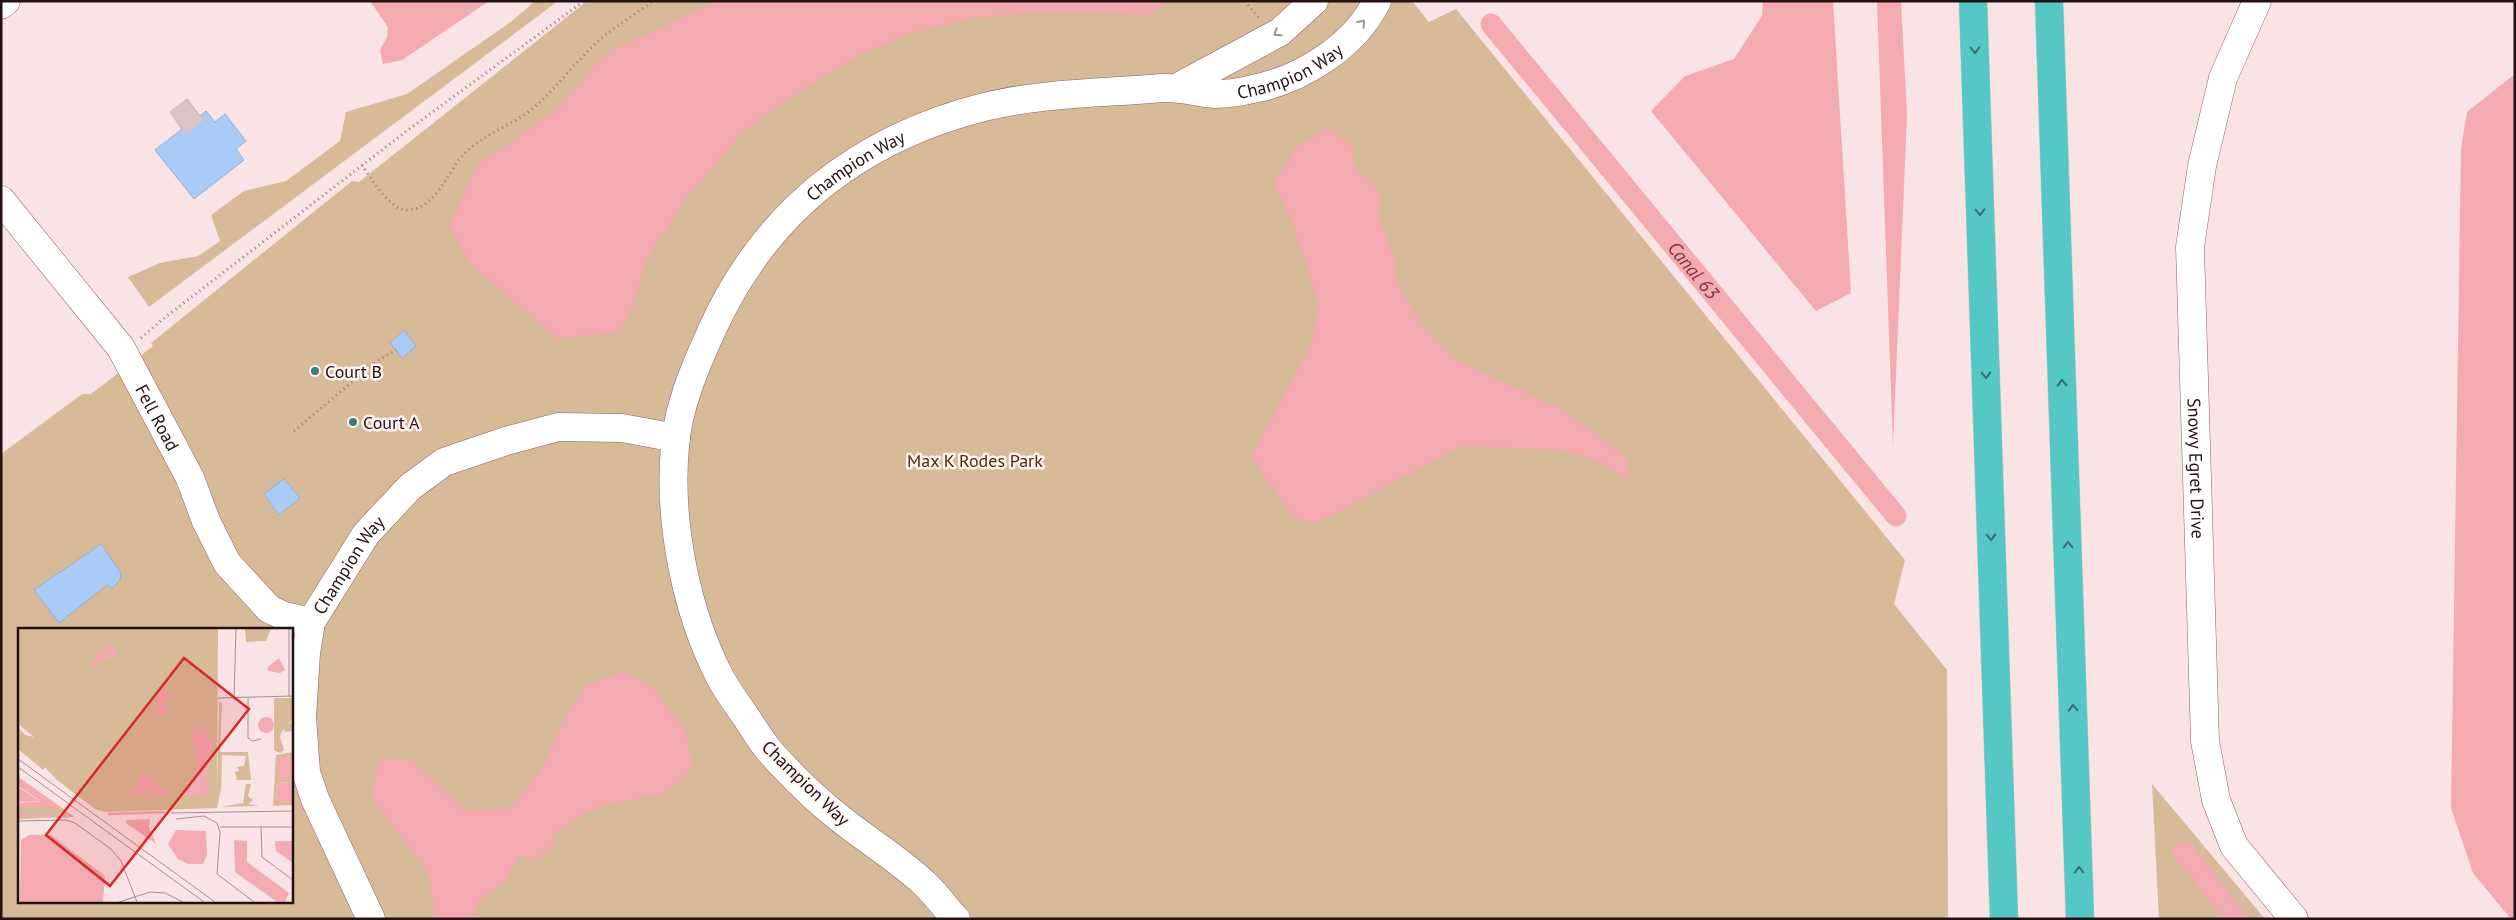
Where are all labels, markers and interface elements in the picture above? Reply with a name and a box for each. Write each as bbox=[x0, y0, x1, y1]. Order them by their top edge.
one-way arrow bbox=[1357, 20, 1366, 29]
one-way arrow bbox=[1273, 27, 1283, 36]
street label: Champion Way bbox=[1235, 38, 1348, 104]
one-way arrow bbox=[1970, 46, 1980, 54]
street label: Champion Way bbox=[801, 125, 909, 206]
one-way arrow bbox=[1975, 209, 1986, 217]
water label: Canal 63 bbox=[1663, 236, 1725, 305]
place label: Court B bbox=[325, 360, 382, 383]
marker: Court B bbox=[309, 365, 321, 377]
one-way arrow bbox=[1981, 372, 1991, 379]
one-way arrow bbox=[2057, 379, 2068, 387]
street label: Fell Road bbox=[131, 380, 185, 454]
street label: Snowy Egret Drive bbox=[2183, 398, 2210, 539]
place label: Court A bbox=[363, 411, 420, 434]
marker: Court A bbox=[347, 416, 359, 428]
park label: Max K Rodes Park bbox=[907, 449, 1043, 472]
street label: Champion Way bbox=[307, 510, 390, 618]
one-way arrow bbox=[1986, 533, 1997, 541]
one-way arrow bbox=[2062, 541, 2073, 549]
inset map bbox=[18, 628, 292, 902]
one-way arrow bbox=[2068, 703, 2078, 711]
street label: Champion Way bbox=[757, 735, 855, 831]
one-way arrow bbox=[2073, 866, 2084, 874]

